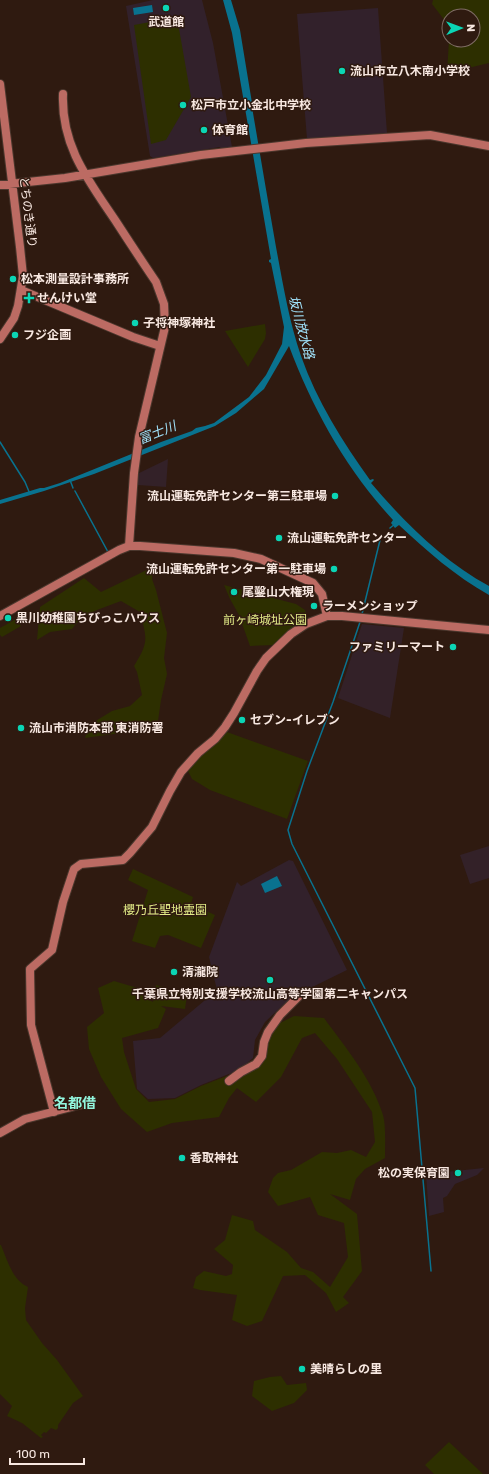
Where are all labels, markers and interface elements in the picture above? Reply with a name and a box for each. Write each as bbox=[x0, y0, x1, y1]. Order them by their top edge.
marker: 武道館 bbox=[161, 3, 171, 13]
north arrow bbox=[441, 8, 481, 48]
place label: 武道館 bbox=[148, 15, 184, 29]
text: N bbox=[464, 24, 477, 32]
place label: 流山市立八木南小学校 bbox=[350, 64, 470, 78]
marker: 流山市立八木南小学校 bbox=[337, 66, 347, 76]
place label: 松戸市立小金北中学校 bbox=[191, 98, 311, 112]
marker: 松戸市立小金北中学校 bbox=[178, 100, 188, 110]
place label: 体育館 bbox=[212, 123, 248, 137]
marker: 体育館 bbox=[199, 125, 209, 135]
street label: とちのき通り bbox=[17, 176, 39, 248]
place label: 松本測量設計事務所 bbox=[21, 272, 129, 286]
marker: 松本測量設計事務所 bbox=[8, 274, 18, 284]
place label: せんけい堂 bbox=[37, 291, 97, 305]
marker: せんけい堂 bbox=[24, 293, 34, 303]
water label: 坂川放水路 bbox=[286, 294, 317, 361]
place label: 子将神塚神社 bbox=[143, 316, 215, 330]
marker: 子将神塚神社 bbox=[130, 318, 140, 328]
place label: フジ企画 bbox=[23, 328, 71, 342]
marker: フジ企画 bbox=[10, 330, 20, 340]
water label: 富士川 bbox=[136, 417, 180, 447]
place label: 流山運転免許センター第三駐車場 bbox=[147, 489, 327, 503]
marker: 流山運転免許センター第三駐車場 bbox=[330, 491, 340, 501]
place label: 流山運転免許センター bbox=[287, 531, 407, 545]
marker: 流山運転免許センター bbox=[274, 533, 284, 543]
place label: 流山運転免許センター第一駐車場 bbox=[146, 562, 326, 576]
marker: 流山運転免許センター第一駐車場 bbox=[329, 564, 339, 574]
place label: 尾鑿山大権現 bbox=[242, 585, 314, 599]
marker: 尾鑿山大権現 bbox=[229, 587, 239, 597]
place label: ラーメンショップ bbox=[322, 599, 418, 613]
marker: ラーメンショップ bbox=[309, 601, 319, 611]
place label: 黒川幼稚園ちびっこハウス bbox=[16, 611, 160, 625]
marker: 黒川幼稚園ちびっこハウス bbox=[3, 613, 13, 623]
park label: 前ヶ崎城址公園 bbox=[223, 613, 307, 627]
place label: ファミリーマート bbox=[349, 640, 445, 654]
marker: ファミリーマート bbox=[448, 642, 458, 652]
place label: セブン-イレブン bbox=[250, 713, 340, 727]
marker: セブン-イレブン bbox=[237, 715, 247, 725]
place label: 流山市消防本部 東消防署 bbox=[29, 721, 164, 735]
marker: 流山市消防本部 東消防署 bbox=[16, 723, 26, 733]
park label: 櫻乃丘聖地霊園 bbox=[123, 903, 207, 917]
place label: 清瀧院 bbox=[182, 965, 218, 979]
marker: 清瀧院 bbox=[169, 967, 179, 977]
marker: 千葉県立特別支援学校流山高等学園第二キャンパス bbox=[265, 975, 275, 985]
place label: 千葉県立特別支援学校流山高等学園第二キャンパス bbox=[132, 987, 408, 1001]
district label: 名都借 bbox=[54, 1095, 96, 1112]
place label: 香取神社 bbox=[190, 1151, 238, 1165]
marker: 香取神社 bbox=[177, 1153, 187, 1163]
place label: 松の実保育園 bbox=[378, 1166, 450, 1180]
marker: 松の実保育園 bbox=[453, 1168, 463, 1178]
place label: 美晴らしの里 bbox=[310, 1362, 382, 1376]
marker: 美晴らしの里 bbox=[297, 1364, 307, 1374]
scale bar bbox=[10, 1440, 84, 1466]
text: 100 m bbox=[16, 1447, 50, 1461]

